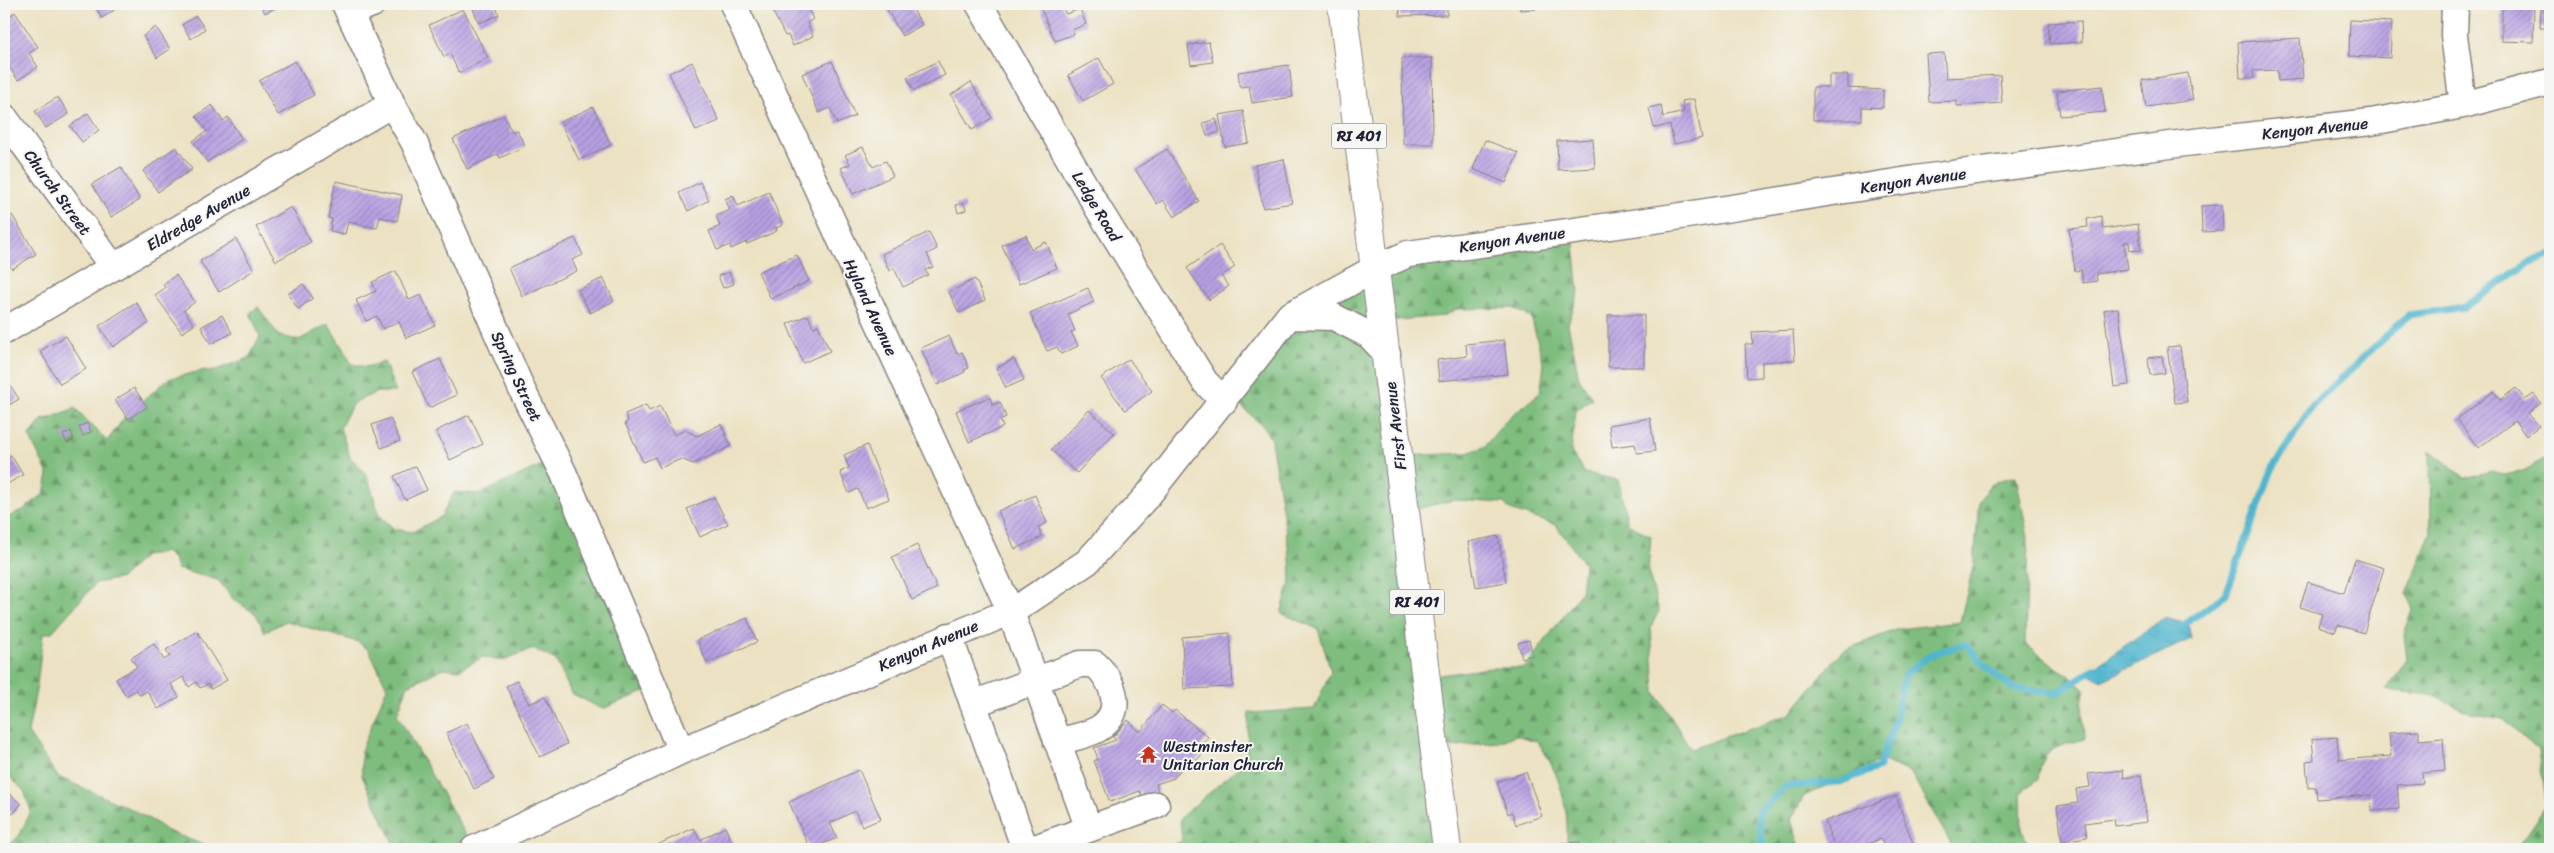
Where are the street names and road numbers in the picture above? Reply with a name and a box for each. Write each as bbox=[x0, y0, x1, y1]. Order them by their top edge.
street label: Kenyon Avenue bbox=[2260, 108, 2370, 149]
road number: RI 401 bbox=[1332, 124, 1386, 148]
street label: Church Street bbox=[16, 143, 99, 242]
street label: Kenyon Avenue bbox=[1858, 159, 1968, 202]
street label: Ledge Road bbox=[1064, 165, 1130, 249]
street label: Eldredge Avenue bbox=[140, 176, 256, 259]
street label: Kenyon Avenue bbox=[1457, 218, 1567, 261]
street label: Hyland Avenue bbox=[835, 253, 906, 361]
street label: Spring Street bbox=[483, 326, 550, 427]
street label: First Avenue bbox=[1376, 380, 1415, 472]
road number: RI 401 bbox=[1390, 590, 1444, 614]
street label: Kenyon Avenue bbox=[873, 611, 983, 680]

